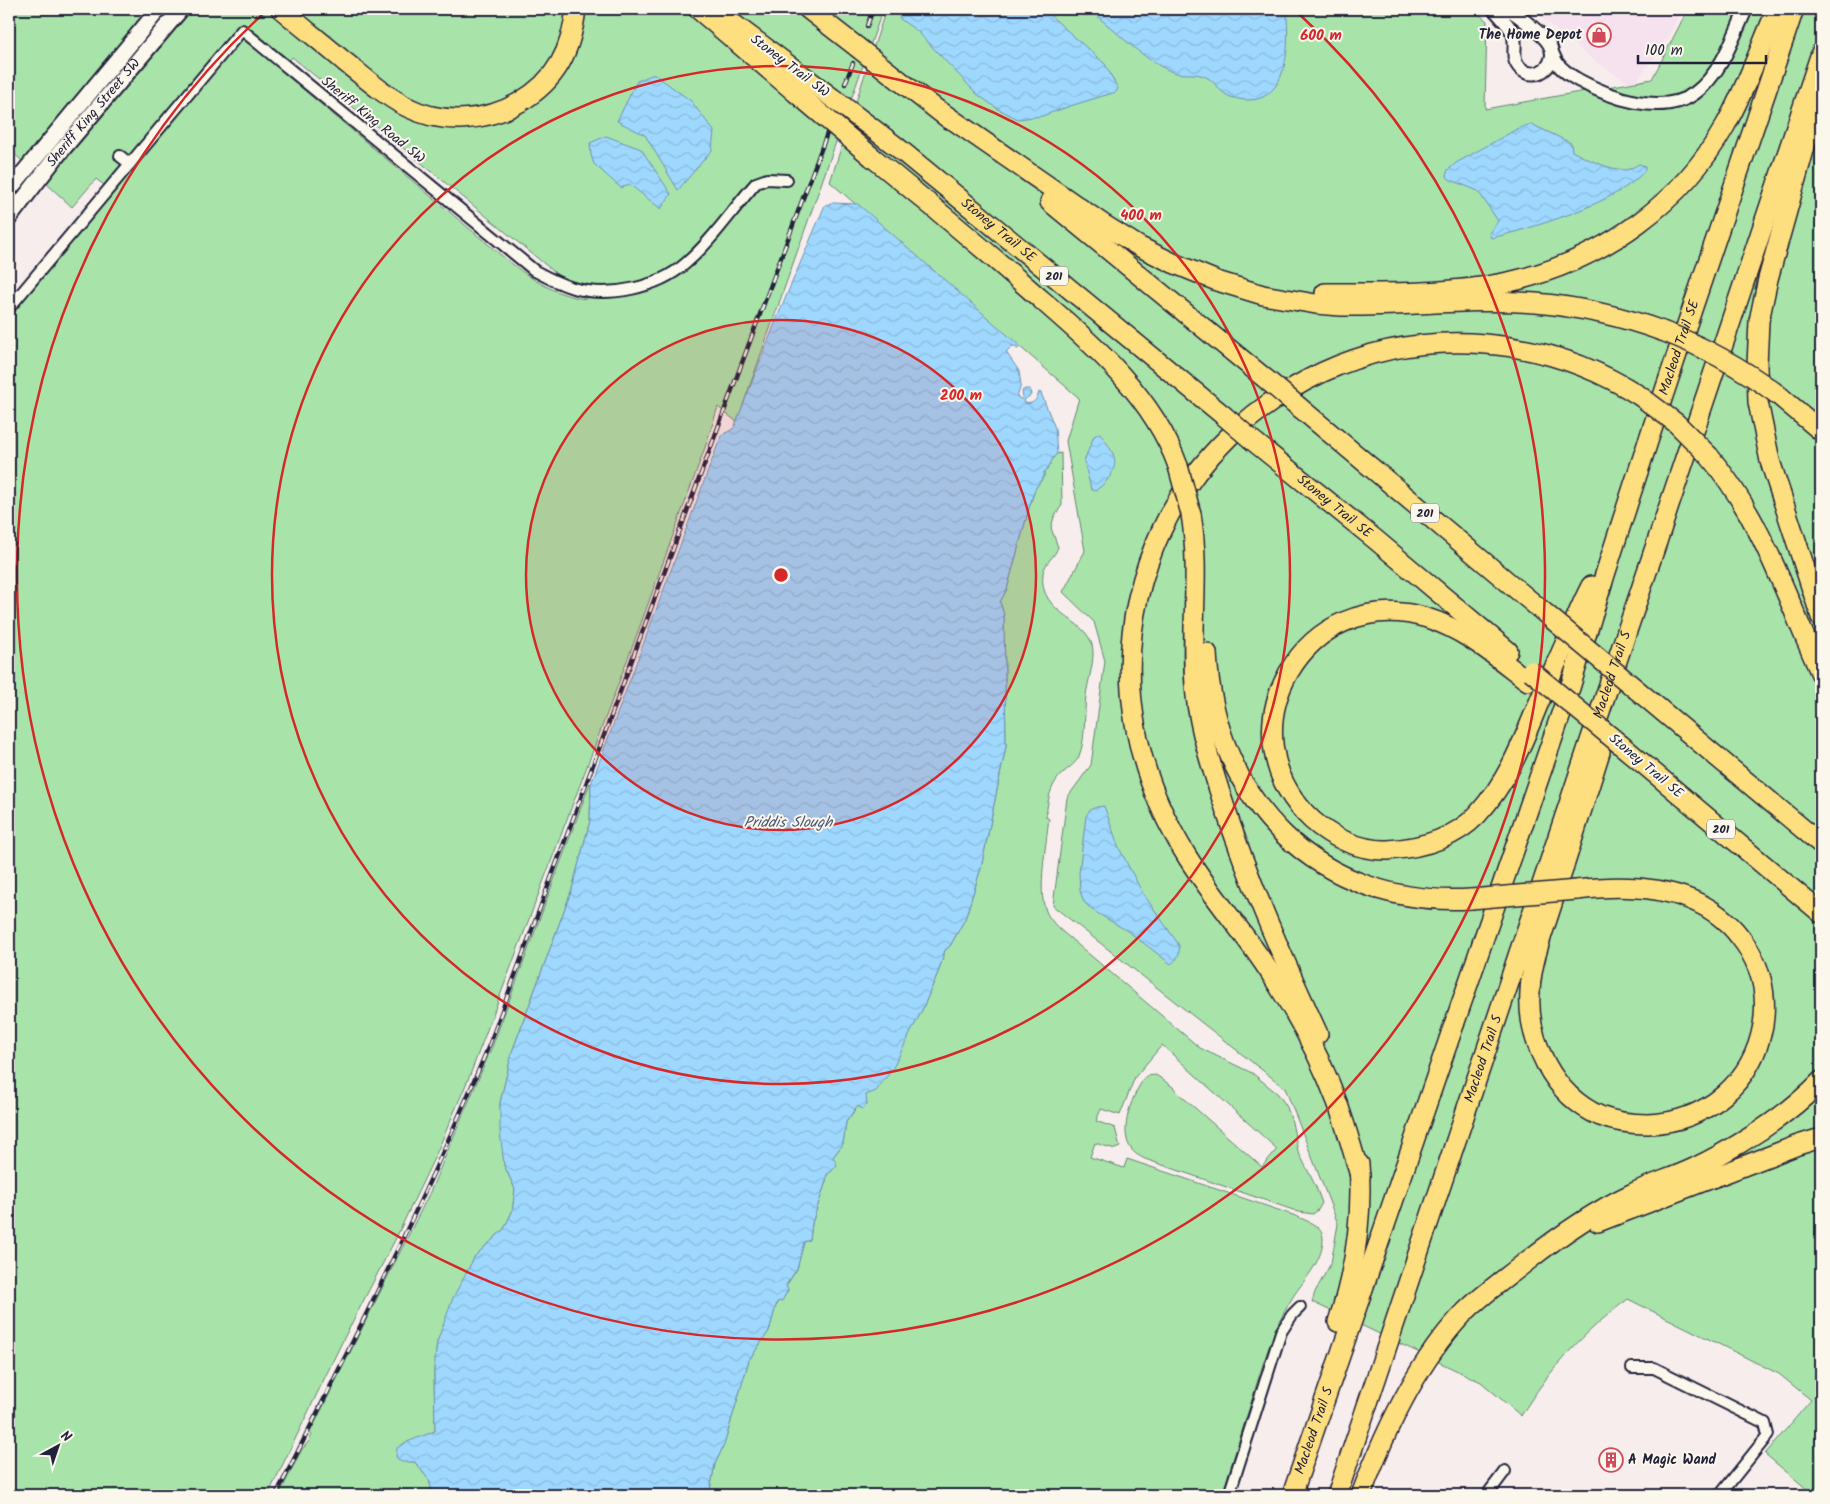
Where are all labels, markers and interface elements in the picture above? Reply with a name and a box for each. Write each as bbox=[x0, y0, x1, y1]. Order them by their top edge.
shop icon: The Home Depot bbox=[1586, 22, 1612, 48]
text: 600 m bbox=[1300, 24, 1342, 48]
place label: The Home Depot bbox=[1479, 24, 1583, 46]
street label: Stoney Trail SW bbox=[746, 29, 834, 103]
scale bar bbox=[1638, 32, 1765, 64]
text: 100 m bbox=[1645, 39, 1683, 63]
street label: Sheriff King Street SW bbox=[41, 53, 146, 172]
street label: Sheriff King Road SW bbox=[316, 71, 430, 169]
street label: Stoney Trail SE bbox=[956, 193, 1041, 269]
text: 400 m bbox=[1120, 204, 1162, 228]
road number: 201 bbox=[1040, 266, 1068, 286]
street label: Macleod Trail SE bbox=[1653, 296, 1706, 398]
text: 200 m bbox=[940, 384, 982, 408]
street label: Stoney Trail SE bbox=[1292, 469, 1378, 544]
road number: 201 bbox=[1411, 503, 1439, 522]
centre of rings bbox=[772, 566, 790, 584]
street label: Macleod Trail S bbox=[1587, 628, 1637, 722]
street label: Stoney Trail SE bbox=[1604, 728, 1689, 804]
water label: Priddis Slough bbox=[744, 811, 834, 835]
road number: 201 bbox=[1707, 820, 1735, 839]
street label: Macleod Trail S bbox=[1458, 1012, 1508, 1106]
street label: Macleod Trail S bbox=[1289, 1384, 1340, 1477]
north arrow bbox=[32, 1422, 82, 1472]
text: N bbox=[55, 1426, 76, 1448]
building icon: A Magic Wand bbox=[1598, 1447, 1624, 1473]
place label: A Magic Wand bbox=[1628, 1449, 1716, 1471]

